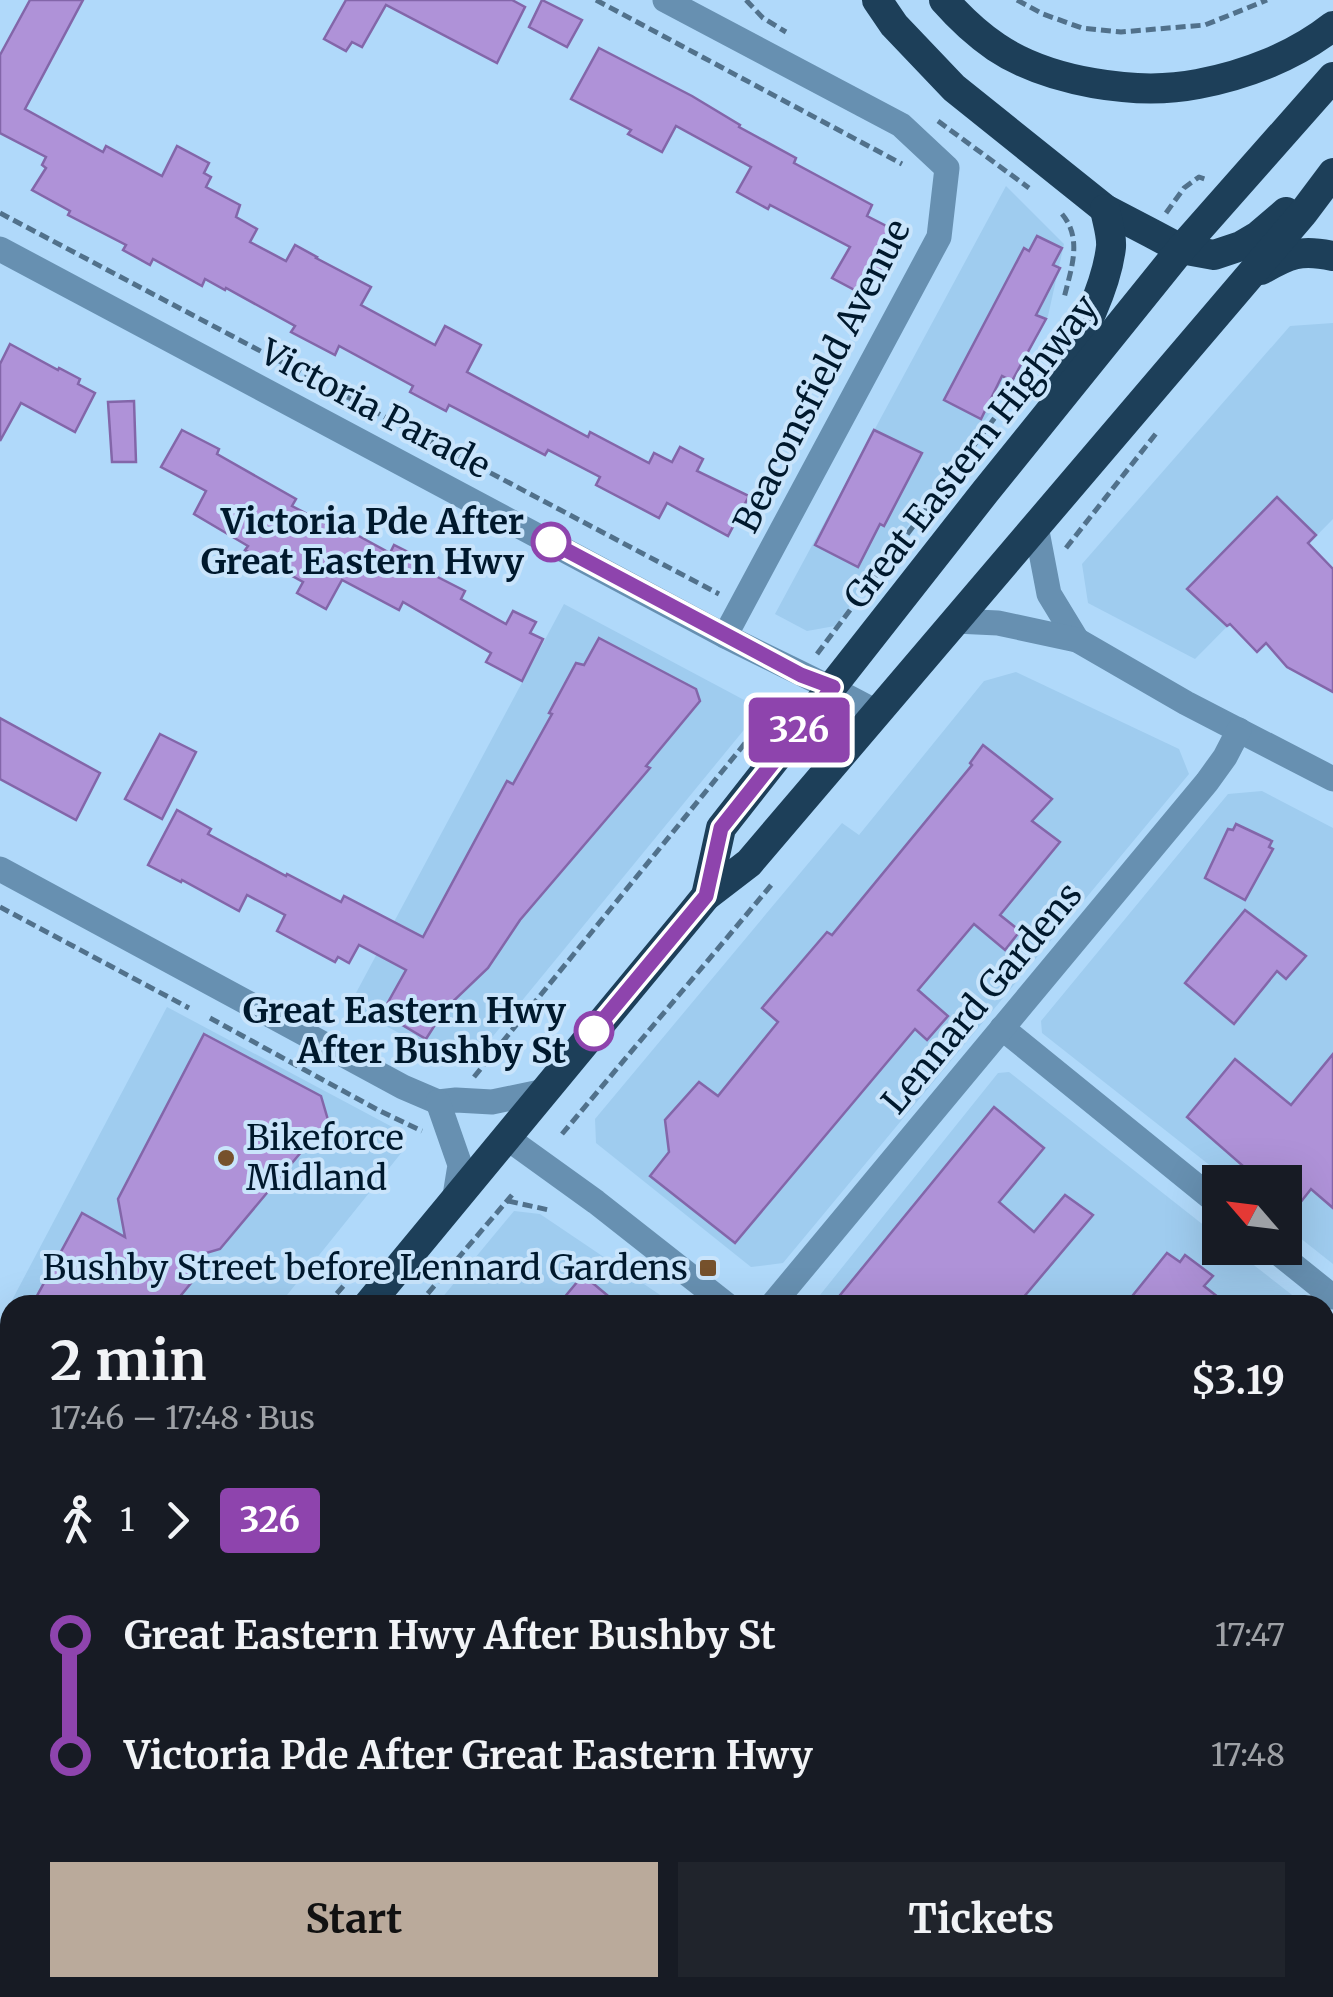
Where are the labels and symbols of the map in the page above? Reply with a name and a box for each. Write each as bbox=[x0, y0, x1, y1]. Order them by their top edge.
street label: Beaconsfield Avenue bbox=[724, 212, 920, 540]
street label: Great Eastern Highway bbox=[835, 286, 1108, 618]
street label: Victoria Parade bbox=[252, 329, 497, 488]
place label: Victoria Pde After Great Eastern Hwy bbox=[201, 500, 524, 584]
marker: Victoria Pde After Great Eastern Hwy bbox=[532, 523, 570, 561]
line badge: 326 bbox=[742, 698, 856, 762]
street label: Lennard Gardens bbox=[872, 873, 1092, 1123]
place label: Great Eastern Hwy After Bushby St bbox=[243, 989, 566, 1073]
marker: Great Eastern Hwy After Bushby St bbox=[575, 1012, 613, 1050]
place label: Bikeforce Midland bbox=[246, 1116, 404, 1200]
marker: Bikeforce Midland bbox=[215, 1147, 237, 1169]
north arrow bbox=[1202, 1165, 1302, 1265]
place label: Bushby Street before Lennard Gardens bbox=[43, 1246, 688, 1290]
marker: Bushby Street before Lennard Gardens bbox=[697, 1257, 719, 1279]

